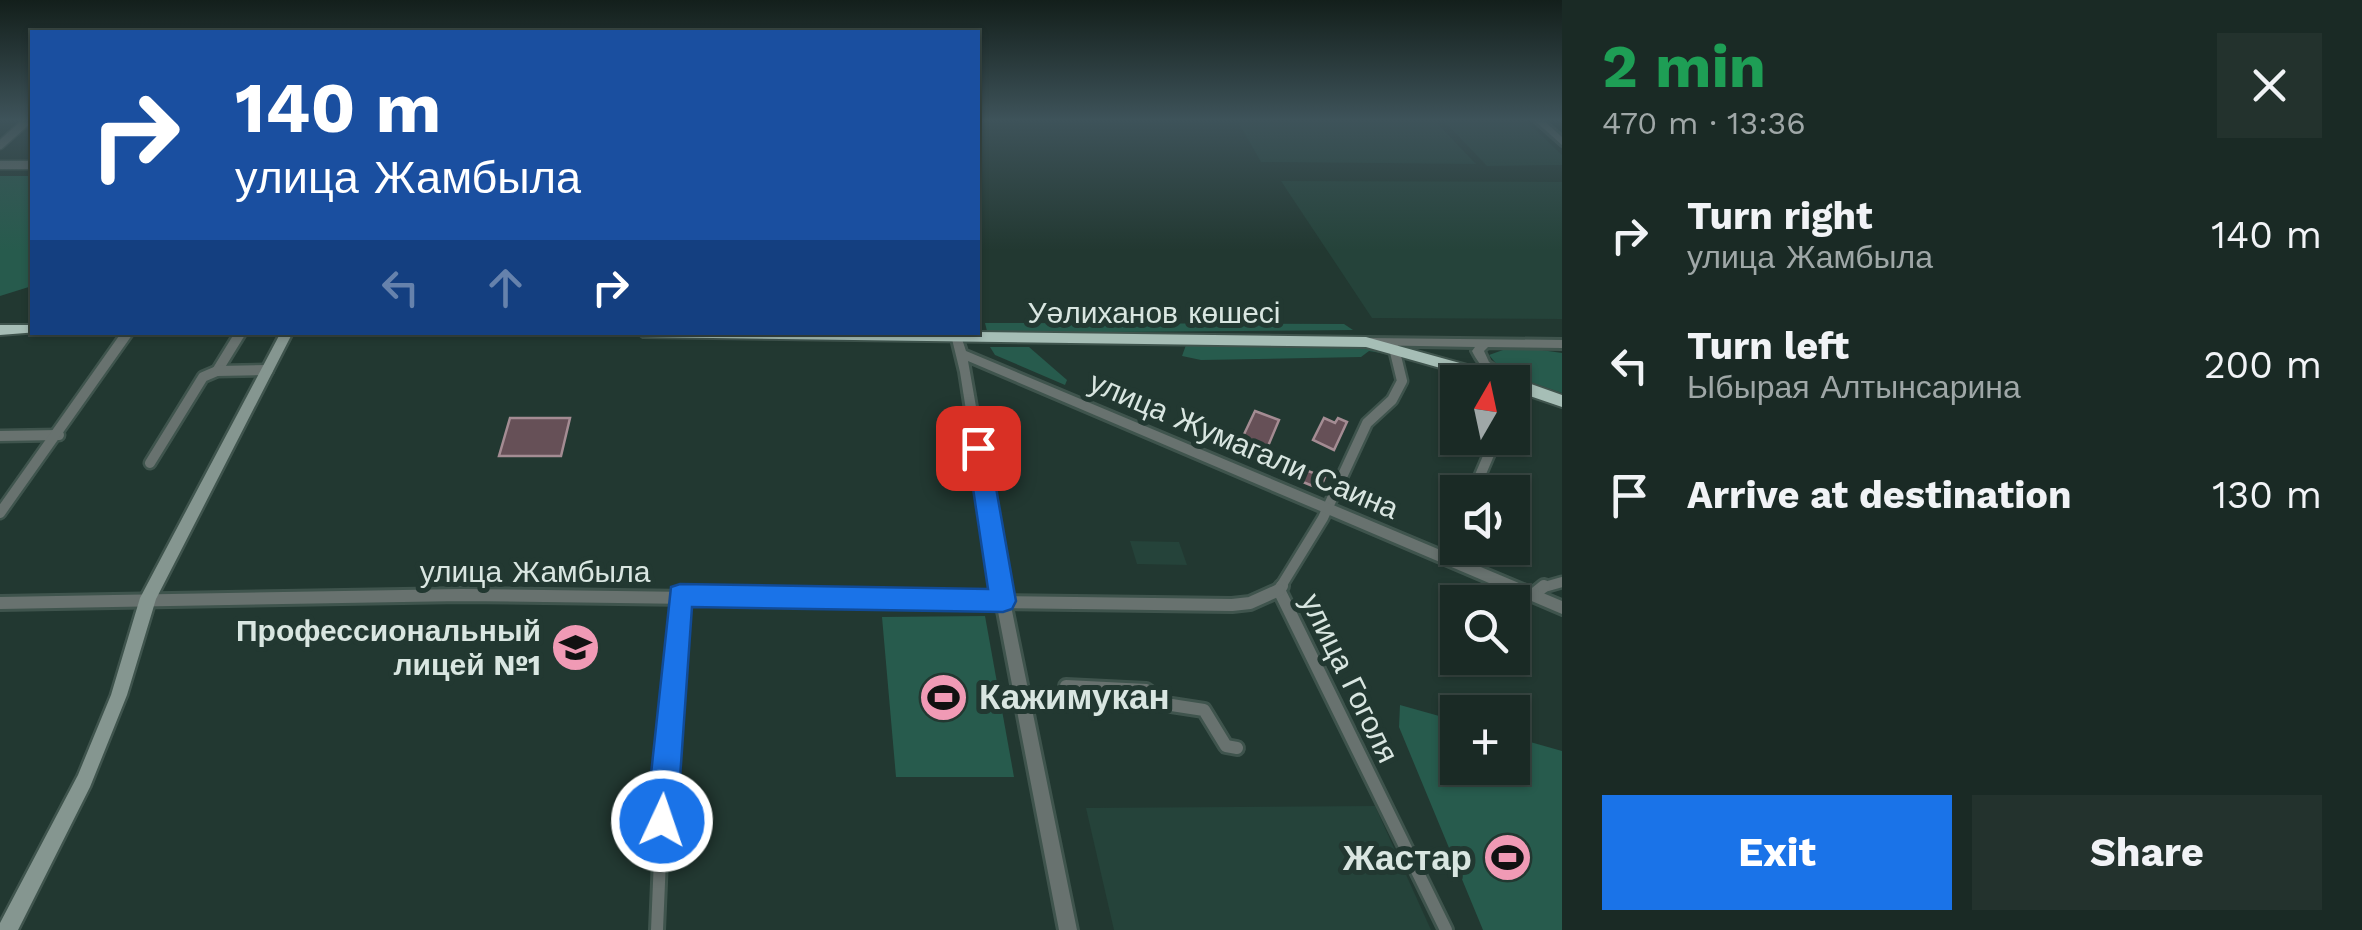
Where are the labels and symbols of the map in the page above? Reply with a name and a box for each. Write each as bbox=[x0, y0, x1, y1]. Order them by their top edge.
street label: Уәлиханов көшесі bbox=[1028, 295, 1281, 330]
street label: улица Жумагали Саина bbox=[1084, 364, 1404, 526]
north arrow bbox=[1440, 365, 1530, 455]
pin bbox=[936, 406, 1021, 491]
street label: улица Жамбыла bbox=[420, 554, 651, 589]
street label: улица Гоголя bbox=[1294, 588, 1406, 768]
place label: Профессиональный лицей №1 bbox=[236, 613, 541, 682]
school or university icon: Профессиональный лицей №1 bbox=[550, 621, 602, 673]
sports icon: Кажимукан bbox=[918, 671, 970, 723]
place label: Кажимукан bbox=[979, 676, 1170, 718]
position arrow bbox=[610, 769, 714, 873]
sports icon: Жастар bbox=[1481, 832, 1533, 884]
place label: Жастар bbox=[1342, 837, 1472, 879]

